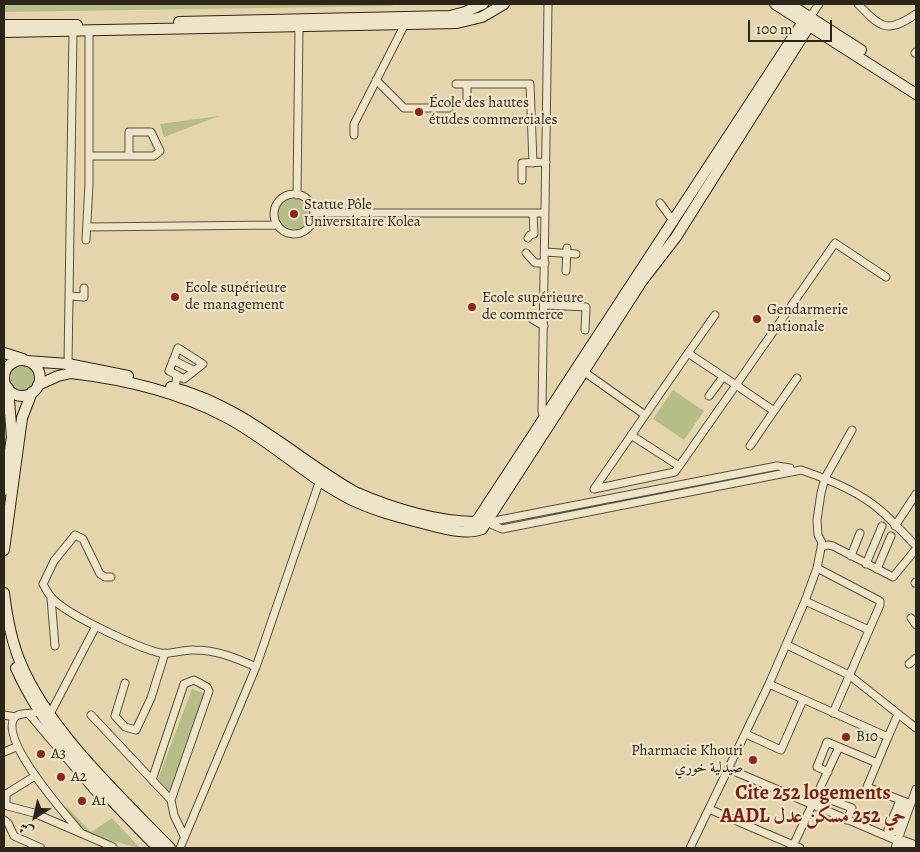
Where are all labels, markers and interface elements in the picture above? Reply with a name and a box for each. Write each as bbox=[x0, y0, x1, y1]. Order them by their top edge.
scale bar bbox=[750, 10, 834, 42]
text: 100 m bbox=[756, 19, 793, 39]
place label: École des hautes études commerciales bbox=[429, 94, 557, 129]
marker: École des hautes études commerciales bbox=[413, 106, 425, 118]
place label: Statue Pôle Universitaire Kolea bbox=[304, 196, 421, 231]
marker: Statue Pôle Universitaire Kolea bbox=[288, 208, 300, 220]
place label: Ecole supérieure de management bbox=[185, 279, 286, 314]
place label: Ecole supérieure de commerce bbox=[482, 289, 583, 324]
marker: Ecole supérieure de management bbox=[169, 291, 181, 303]
marker: Ecole supérieure de commerce bbox=[466, 301, 478, 313]
place label: Gendarmerie nationale bbox=[767, 301, 848, 336]
marker: Gendarmerie nationale bbox=[751, 313, 763, 325]
place label: B10 bbox=[856, 728, 878, 746]
marker: B10 bbox=[840, 731, 852, 743]
place label: Pharmacie Khouri صيدلية خوري bbox=[631, 742, 743, 777]
place label: A3 bbox=[51, 745, 66, 763]
marker: A3 bbox=[35, 748, 47, 760]
marker: Pharmacie Khouri صيدلية خوري bbox=[747, 754, 759, 766]
place label: A2 bbox=[71, 768, 87, 786]
marker: A2 bbox=[55, 771, 67, 783]
district label: Cite 252 logements AADL حي 252 مسكن عدل bbox=[720, 782, 906, 829]
north arrow bbox=[10, 792, 60, 842]
place label: A1 bbox=[92, 792, 106, 810]
marker: A1 bbox=[76, 795, 88, 807]
text: ش bbox=[15, 818, 37, 841]

